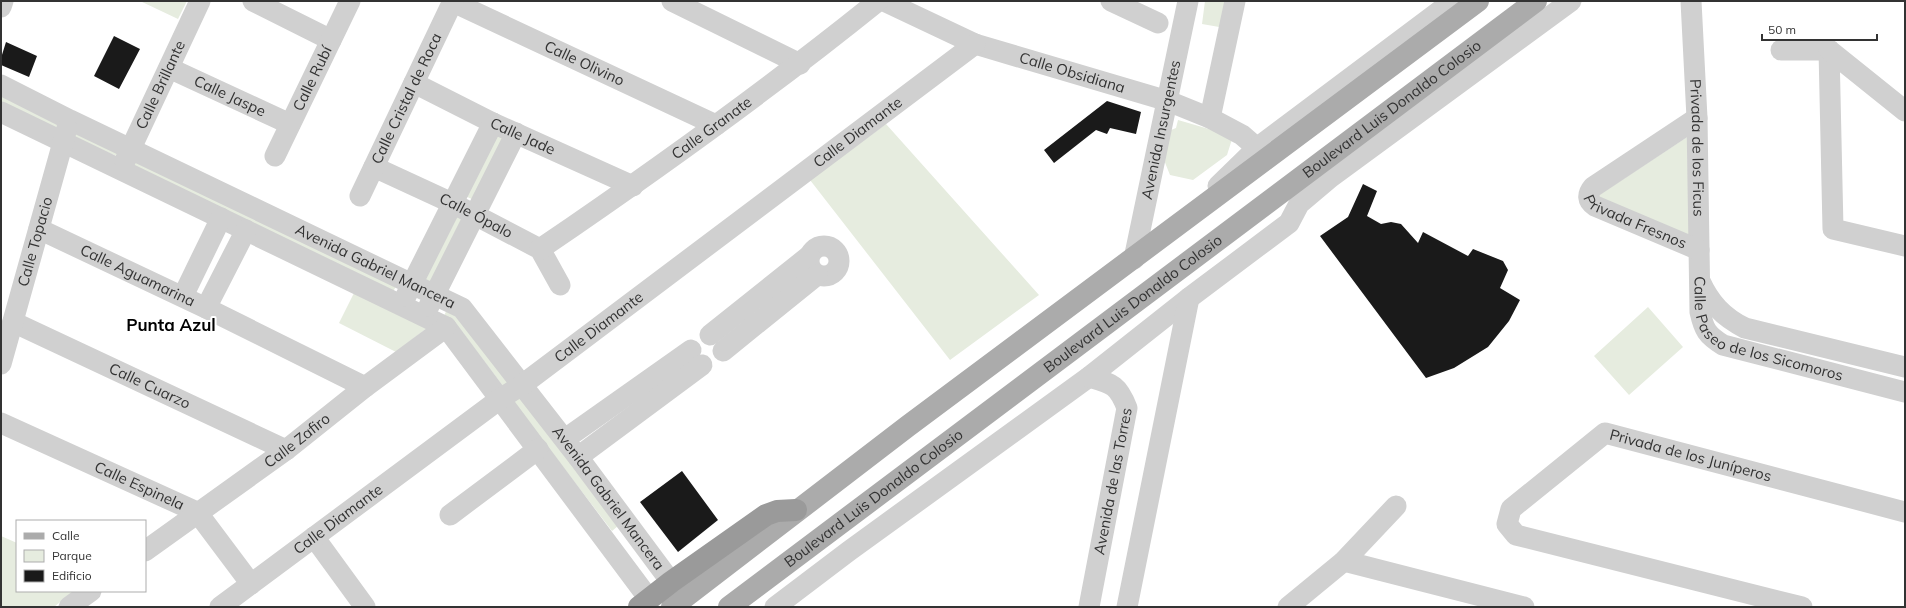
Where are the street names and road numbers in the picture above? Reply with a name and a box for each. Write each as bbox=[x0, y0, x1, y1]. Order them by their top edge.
street label: Calle Cristal de Roca bbox=[367, 30, 445, 167]
street label: Calle Olivino bbox=[542, 36, 628, 90]
street label: Boulevard Luis Donaldo Colosio bbox=[1298, 36, 1485, 182]
street label: Calle Brillante bbox=[131, 37, 189, 132]
street label: Calle Rubí bbox=[288, 41, 336, 114]
street label: Calle Obsidiana bbox=[1017, 48, 1127, 97]
street label: Avenida Insurgentes bbox=[1137, 58, 1184, 201]
street label: Calle Jaspe bbox=[191, 71, 269, 120]
street label: Privada de los Ficus bbox=[1686, 79, 1709, 217]
street label: Calle Granate bbox=[668, 92, 755, 163]
street label: Calle Diamante bbox=[809, 92, 906, 172]
street label: Calle Jade bbox=[487, 113, 558, 159]
street label: Calle Ópalo bbox=[436, 188, 516, 242]
street label: Privada Fresnos bbox=[1579, 192, 1690, 253]
street label: Calle Topacio bbox=[13, 195, 56, 289]
street label: Avenida Gabriel Mancera bbox=[292, 220, 459, 312]
street label: Boulevard Luis Donaldo Colosio bbox=[1039, 230, 1226, 377]
street label: Calle Aguamarina bbox=[77, 240, 198, 310]
street label: Calle Paseo de los Sicomoros bbox=[1690, 276, 1845, 385]
street label: Calle Diamante bbox=[550, 287, 647, 366]
street label: Calle Cuarzo bbox=[106, 358, 194, 413]
street label: Avenida de las Torres bbox=[1089, 406, 1136, 556]
street label: Calle Zafiro bbox=[260, 409, 334, 472]
street label: Avenida Gabriel Mancera bbox=[548, 422, 669, 574]
street label: Boulevard Luis Donaldo Colosio bbox=[780, 425, 967, 571]
street label: Privada de los Juníperos bbox=[1608, 425, 1774, 485]
street label: Calle Espinela bbox=[92, 457, 188, 514]
street label: Calle Diamante bbox=[289, 480, 386, 558]

